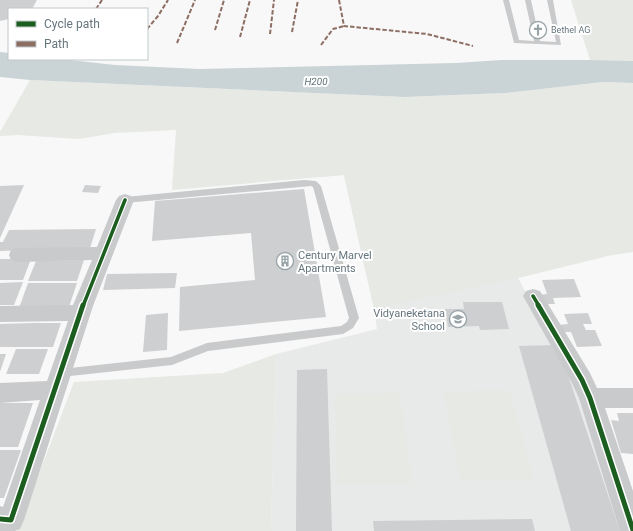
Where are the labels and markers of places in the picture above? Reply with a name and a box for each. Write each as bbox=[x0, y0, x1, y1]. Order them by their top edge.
church icon: Bethel AG bbox=[528, 20, 548, 40]
place label: Bethel AG bbox=[551, 25, 590, 35]
place label: Century Marvel Apartments bbox=[298, 249, 372, 275]
building icon: Century Marvel Apartments bbox=[275, 251, 295, 271]
place label: Vidyaneketana School bbox=[373, 307, 445, 333]
school or university icon: Vidyaneketana School bbox=[448, 309, 468, 329]

